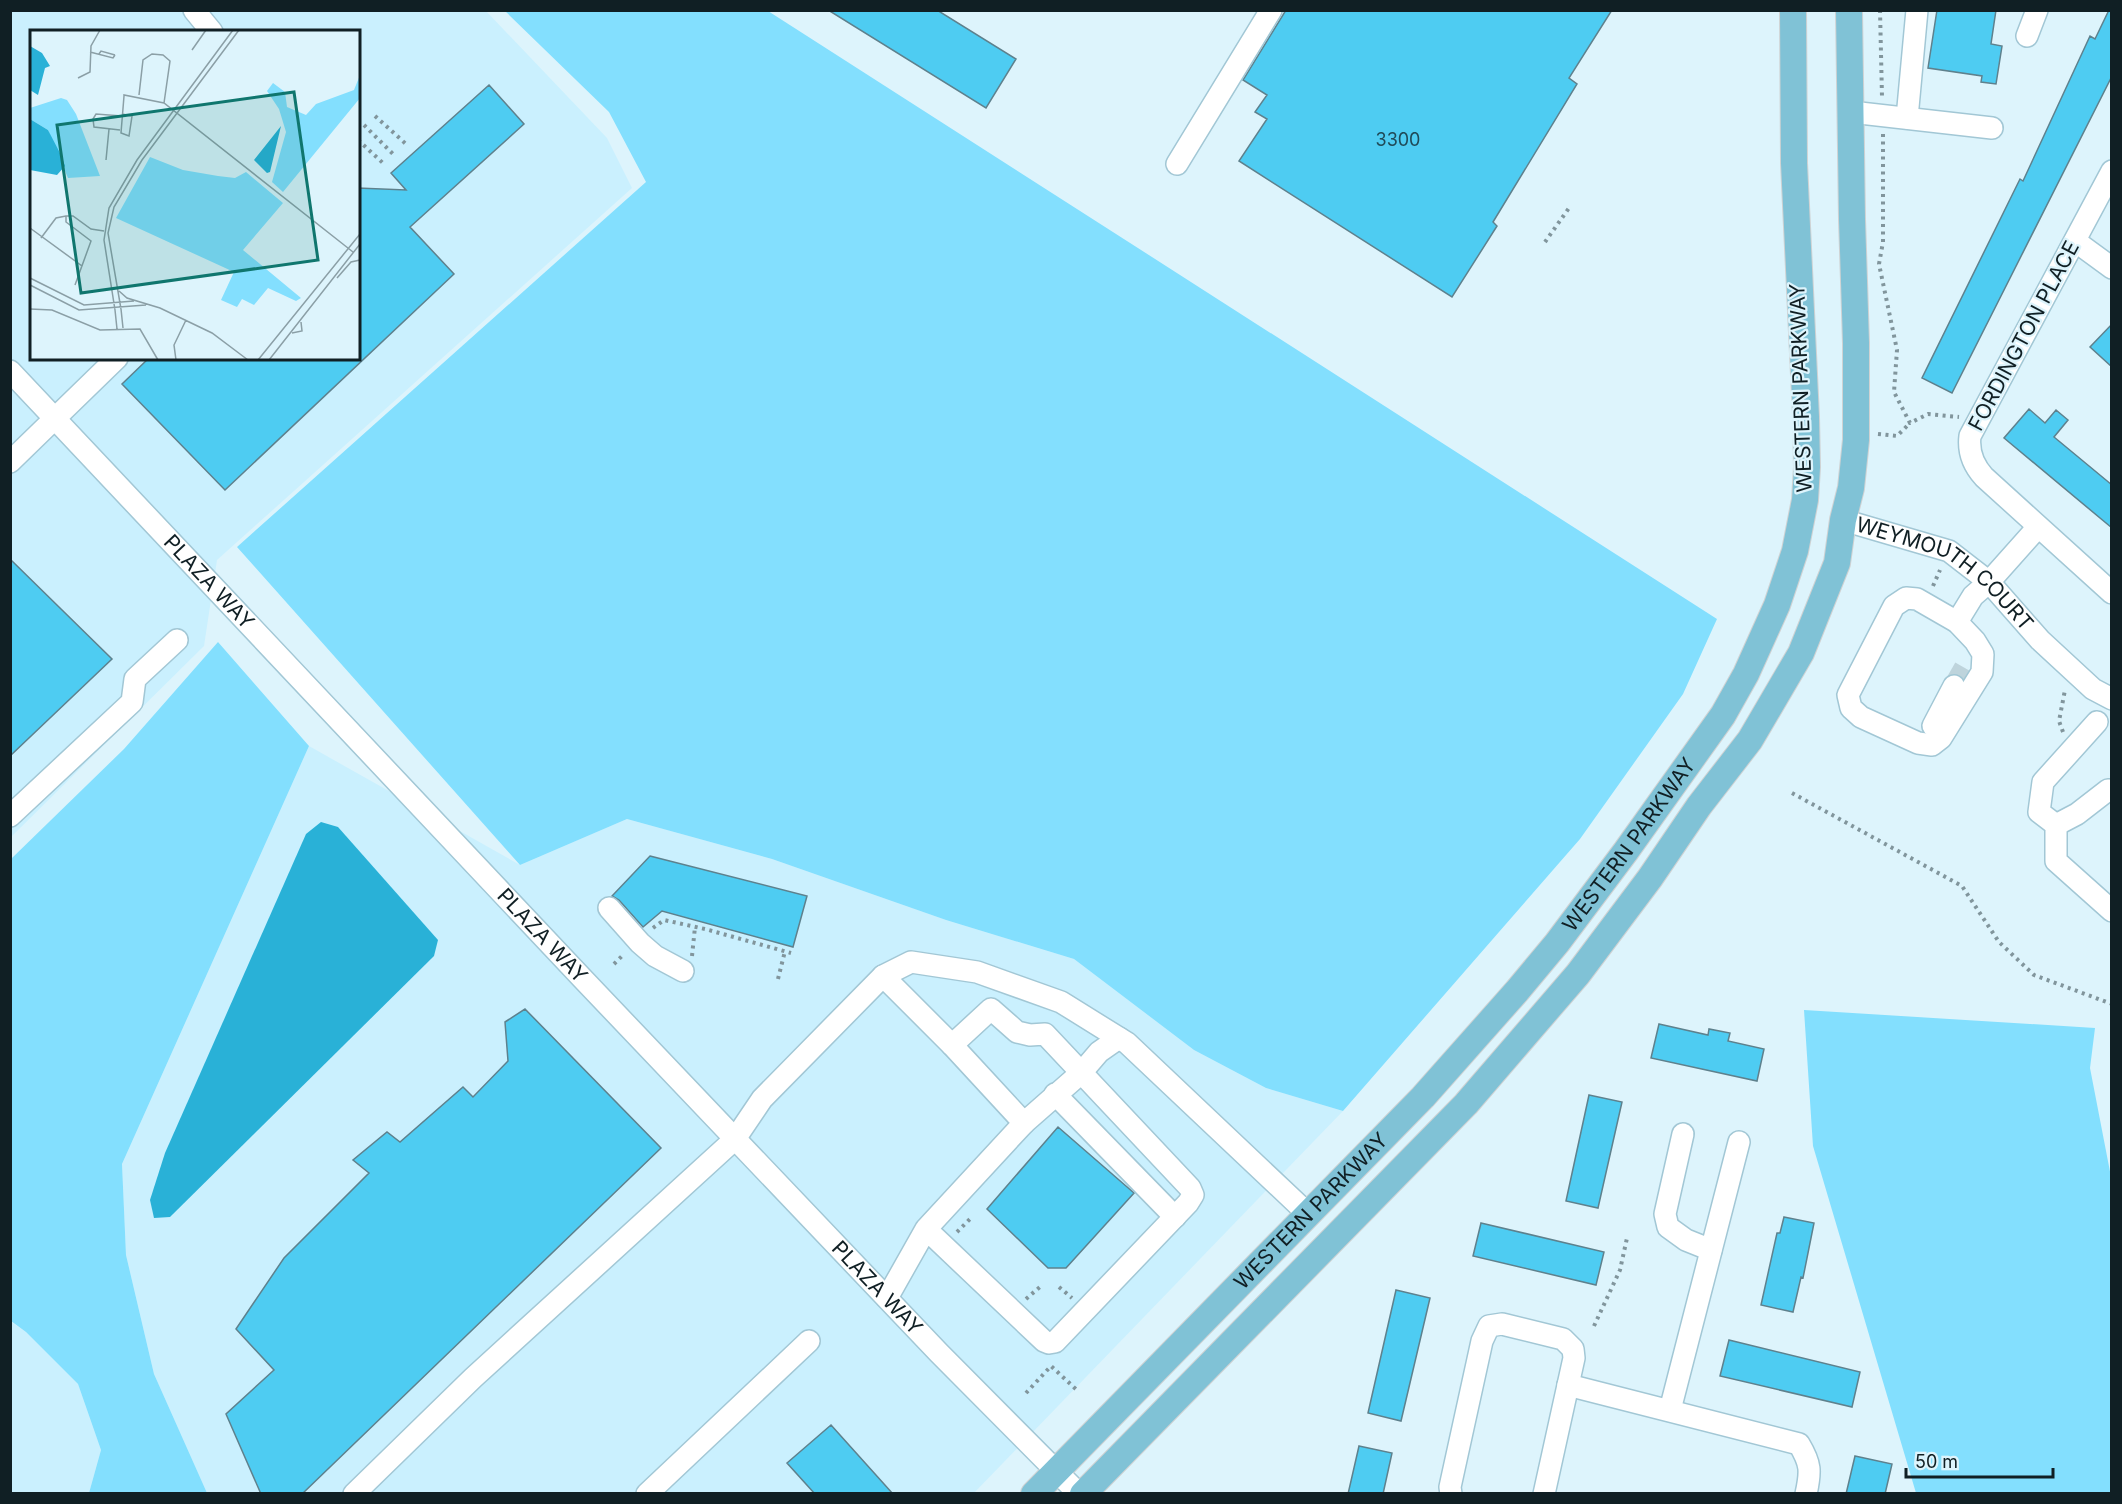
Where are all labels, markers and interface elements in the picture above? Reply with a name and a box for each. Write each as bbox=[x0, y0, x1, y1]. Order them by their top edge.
inset map bbox=[30, 30, 360, 360]
house number: 3300 bbox=[1376, 129, 1420, 150]
street label: FORDINGTON PLACE bbox=[1963, 237, 2084, 435]
street label: WESTERN PARKWAY bbox=[1784, 283, 1817, 493]
street label: WEYMOUTH COURT bbox=[1853, 512, 2039, 636]
street label: PLAZA WAY bbox=[159, 529, 260, 634]
street label: WESTERN PARKWAY bbox=[1557, 753, 1701, 936]
street label: PLAZA WAY bbox=[492, 883, 593, 988]
street label: WESTERN PARKWAY bbox=[1229, 1127, 1393, 1294]
street label: PLAZA WAY bbox=[827, 1235, 928, 1340]
scale bar bbox=[1906, 1441, 2053, 1479]
text: 50 m bbox=[1915, 1451, 1958, 1472]

